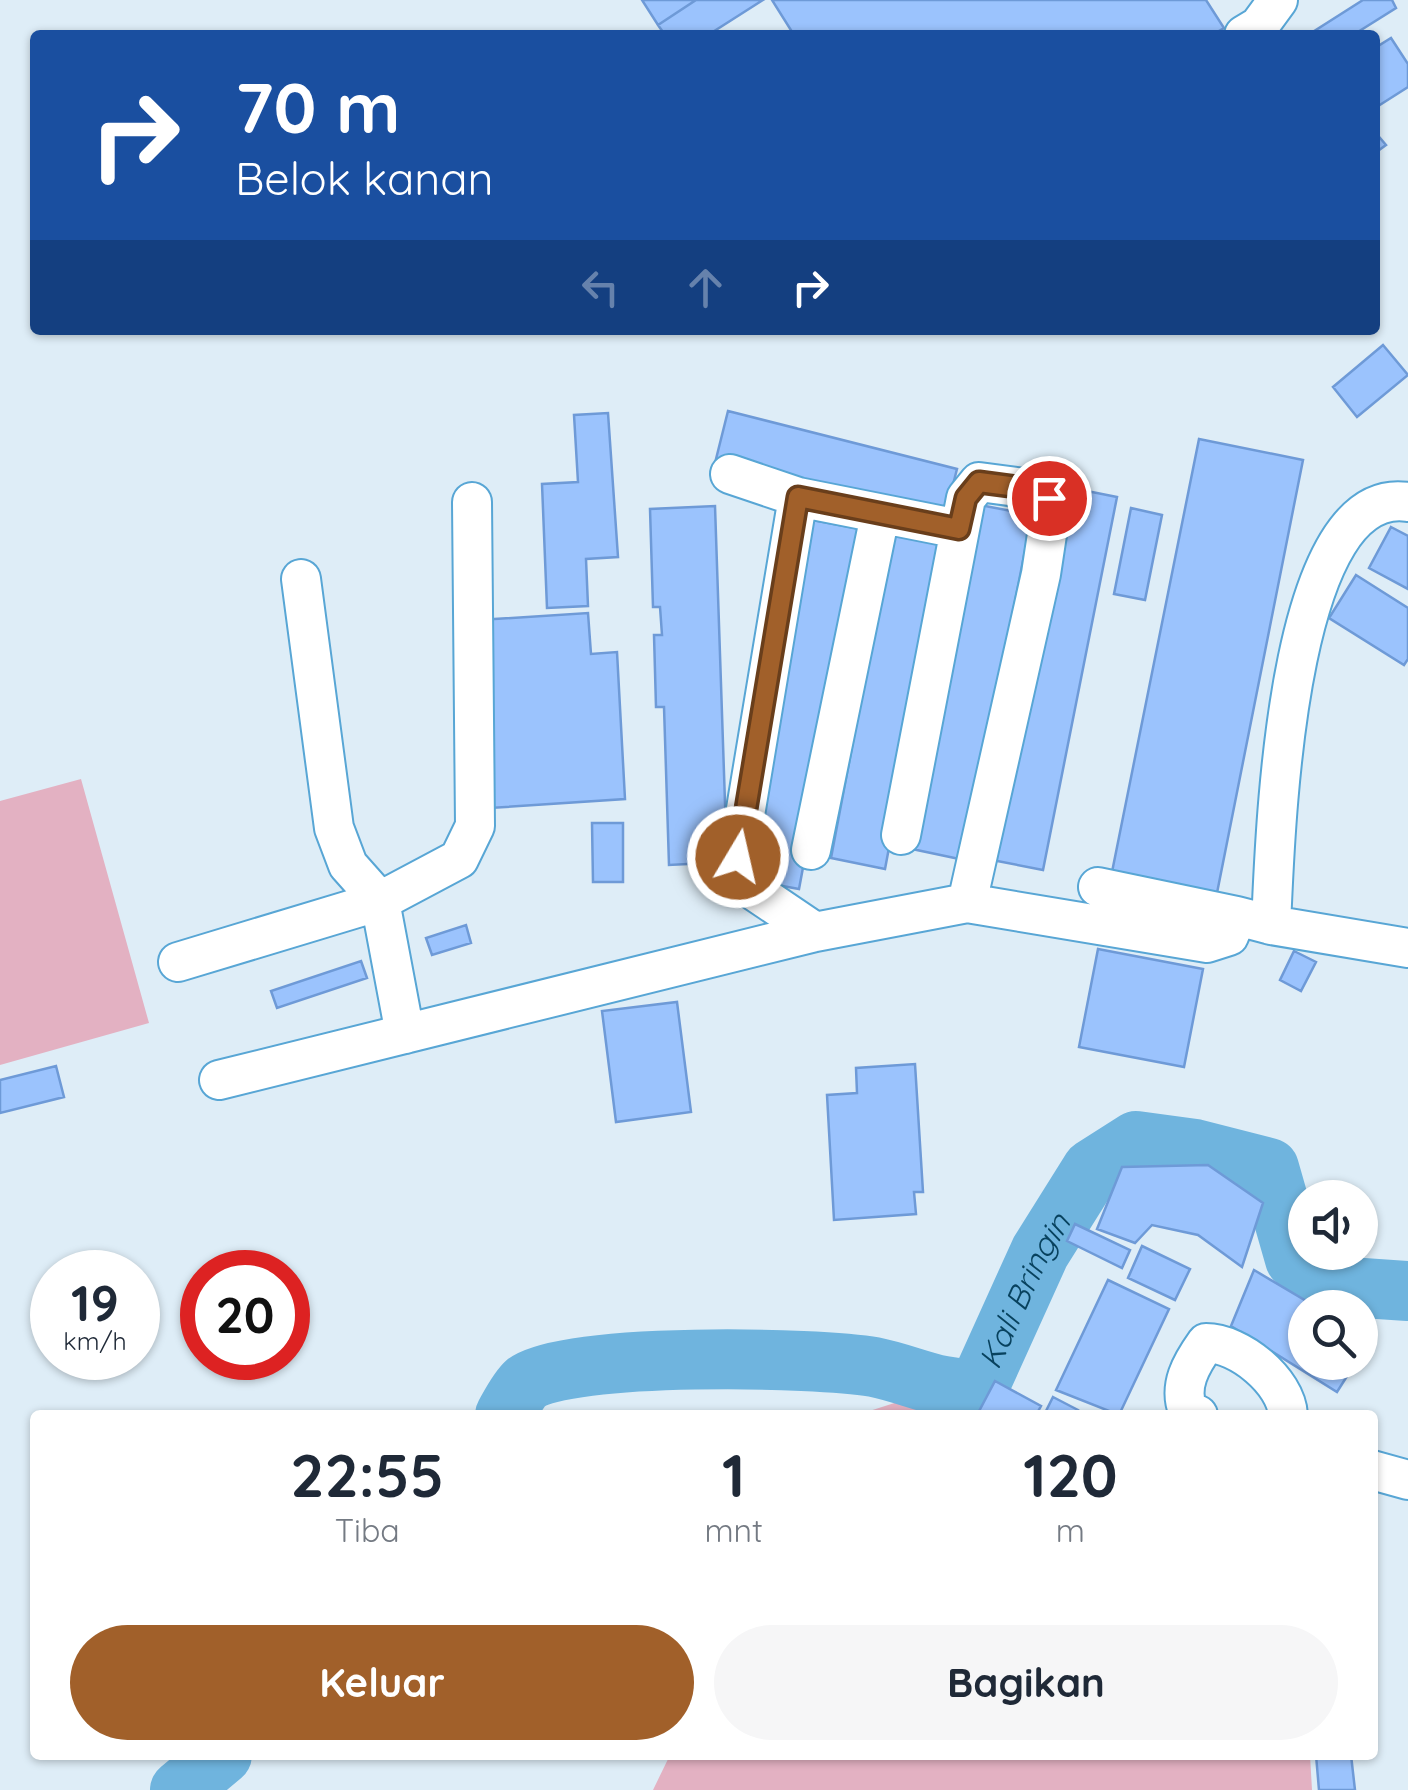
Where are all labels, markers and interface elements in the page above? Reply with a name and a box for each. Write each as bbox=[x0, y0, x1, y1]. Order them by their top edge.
text: 70 m bbox=[235, 63, 401, 151]
icon: right bbox=[70, 70, 200, 200]
text: Belok kanan bbox=[235, 150, 494, 206]
icon: left bbox=[573, 260, 628, 315]
icon: ahead bbox=[678, 260, 733, 315]
icon: right bbox=[783, 260, 838, 315]
pin bbox=[1007, 456, 1092, 541]
icon: arrive bbox=[1022, 471, 1077, 526]
position arrow bbox=[686, 805, 790, 909]
map controls bbox=[1288, 1180, 1378, 1380]
button: sound bbox=[1288, 1180, 1378, 1270]
water label: Kali Bringin bbox=[969, 1204, 1079, 1374]
speed limit sign: 20 bbox=[180, 1250, 310, 1380]
text: 19 bbox=[71, 1271, 119, 1334]
button: search bbox=[1288, 1290, 1378, 1380]
text: km/h bbox=[63, 1325, 127, 1356]
text: 22:55 bbox=[290, 1437, 444, 1512]
text: 1 bbox=[722, 1437, 745, 1512]
text: 120 bbox=[1023, 1437, 1118, 1512]
text: Tiba bbox=[335, 1510, 400, 1550]
text: mnt bbox=[704, 1510, 763, 1550]
text: m bbox=[1056, 1510, 1085, 1550]
button: Keluar bbox=[70, 1625, 694, 1740]
button: Bagikan bbox=[714, 1625, 1338, 1740]

